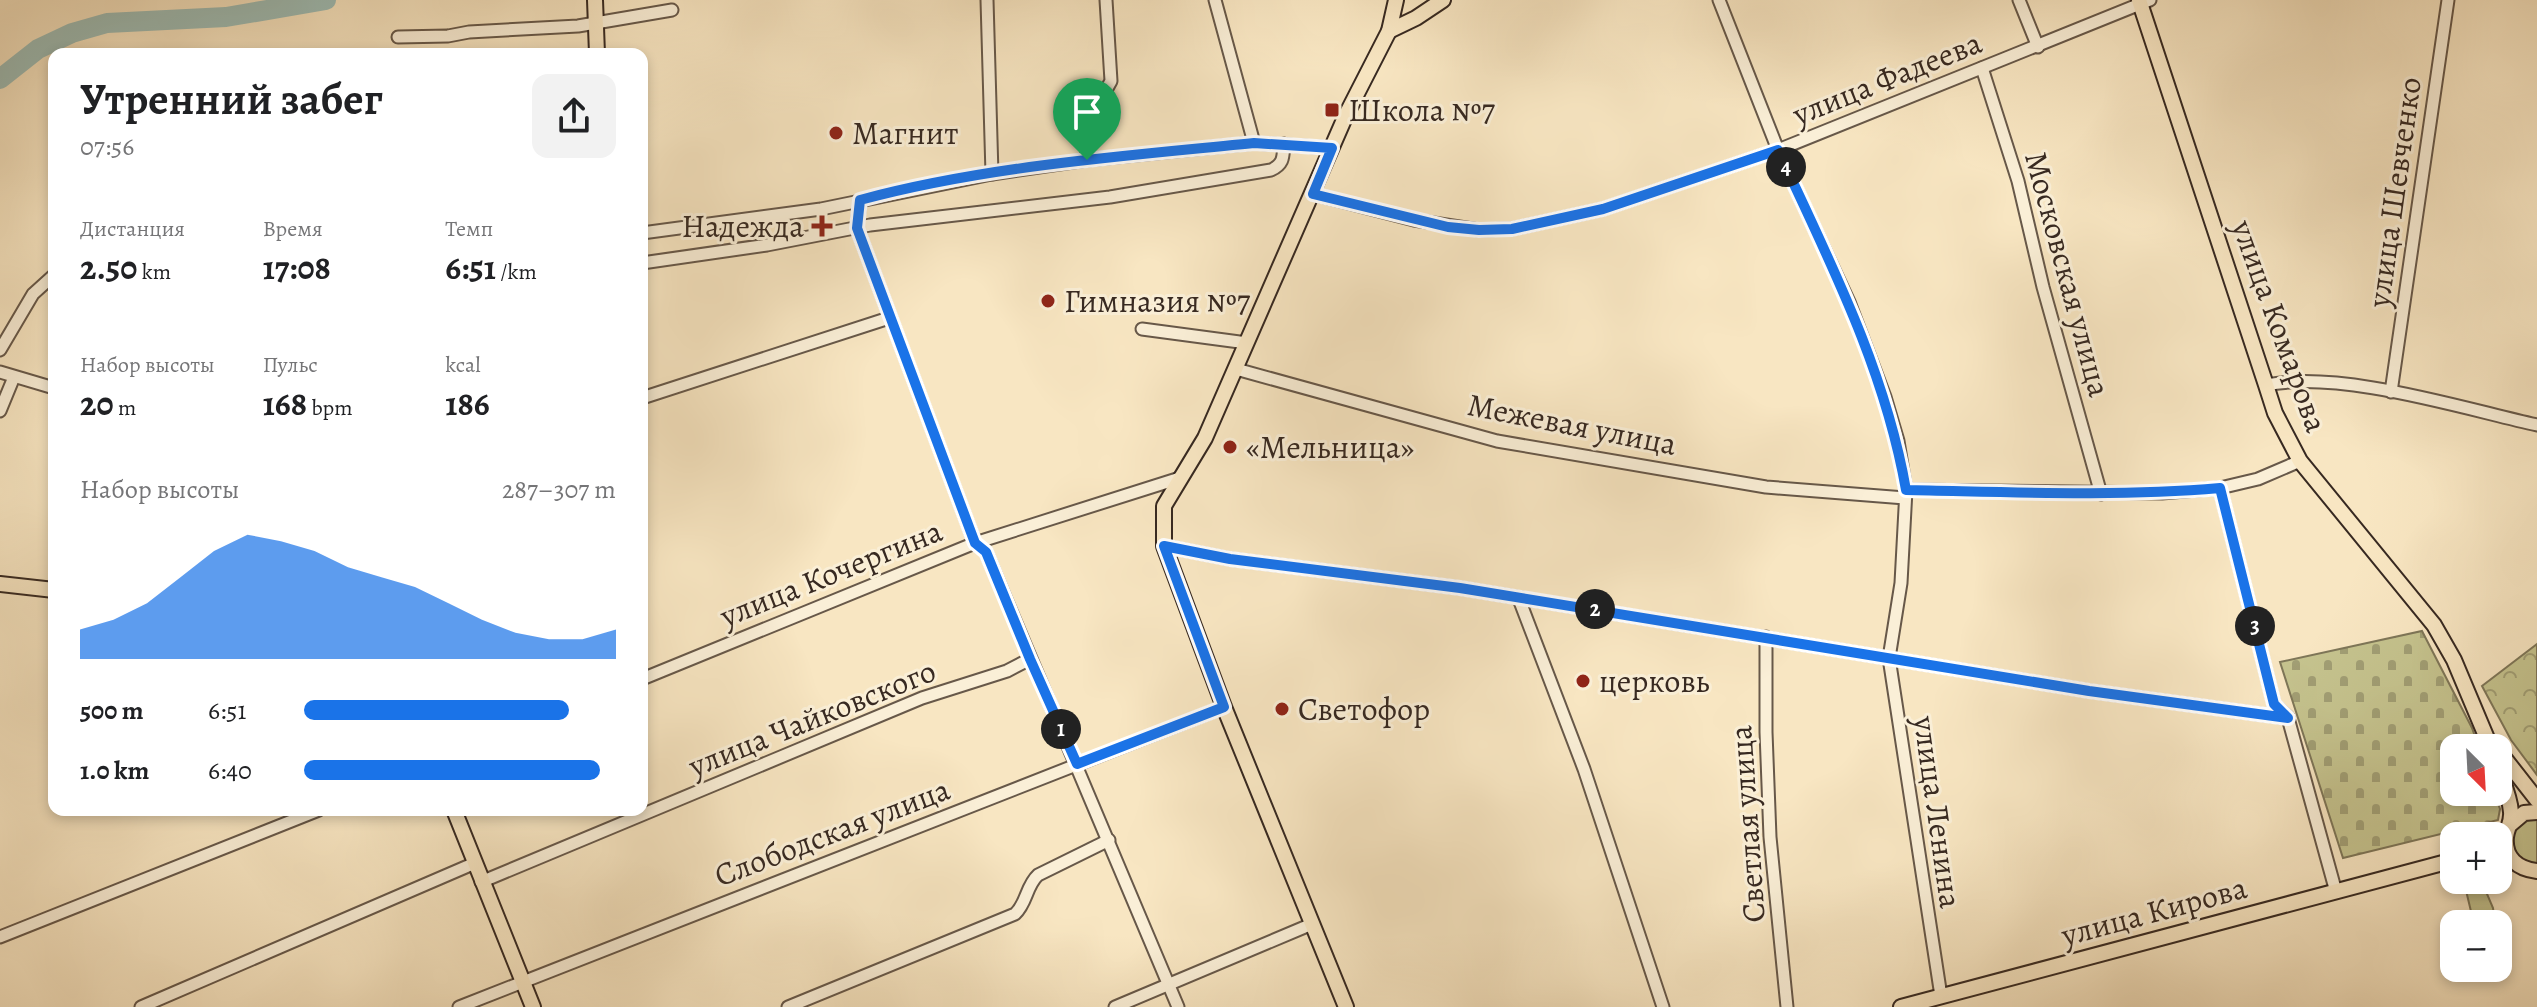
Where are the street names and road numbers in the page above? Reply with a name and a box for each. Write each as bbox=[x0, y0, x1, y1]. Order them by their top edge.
street label: улица Фадеева bbox=[1785, 20, 1988, 136]
street label: улица Шевченко bbox=[2356, 74, 2432, 311]
street label: Московская улица bbox=[2014, 147, 2122, 402]
street label: улица Комарова bbox=[2221, 213, 2339, 438]
street label: Межевая улица bbox=[1464, 382, 1680, 466]
street label: улица Кочергина bbox=[712, 508, 949, 638]
street label: улица Чайковского bbox=[681, 648, 942, 788]
street label: улица Ленина bbox=[1903, 712, 1973, 911]
street label: Светлая улица bbox=[1718, 724, 1776, 924]
street label: Слободская улица bbox=[708, 767, 956, 897]
street label: улица Кирова bbox=[2055, 865, 2252, 957]

